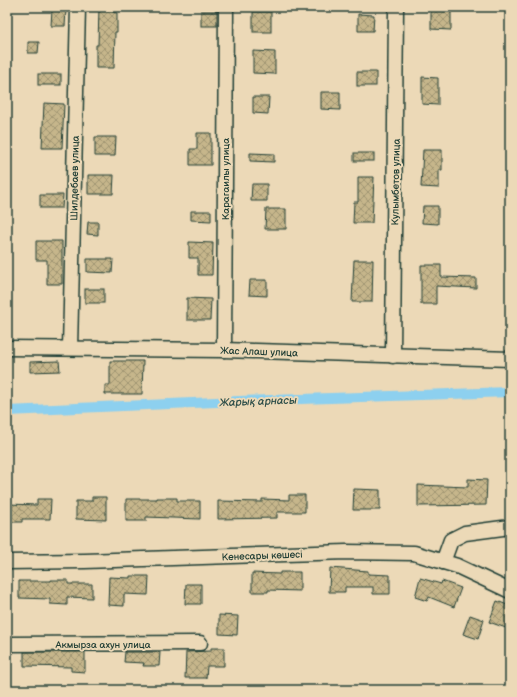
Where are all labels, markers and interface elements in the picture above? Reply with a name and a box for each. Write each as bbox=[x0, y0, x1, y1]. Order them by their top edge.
street label: Шилдебаев улица bbox=[68, 135, 82, 221]
street label: Карагаилы улица bbox=[220, 138, 232, 220]
street label: Кулымбетов улица bbox=[389, 138, 403, 226]
street label: Жас Алаш улица bbox=[220, 345, 298, 359]
water label: Жарық арнасы bbox=[218, 394, 297, 409]
street label: Кенесары көшесі bbox=[221, 549, 303, 563]
street label: Акмырза ахун улица bbox=[54, 639, 151, 651]

